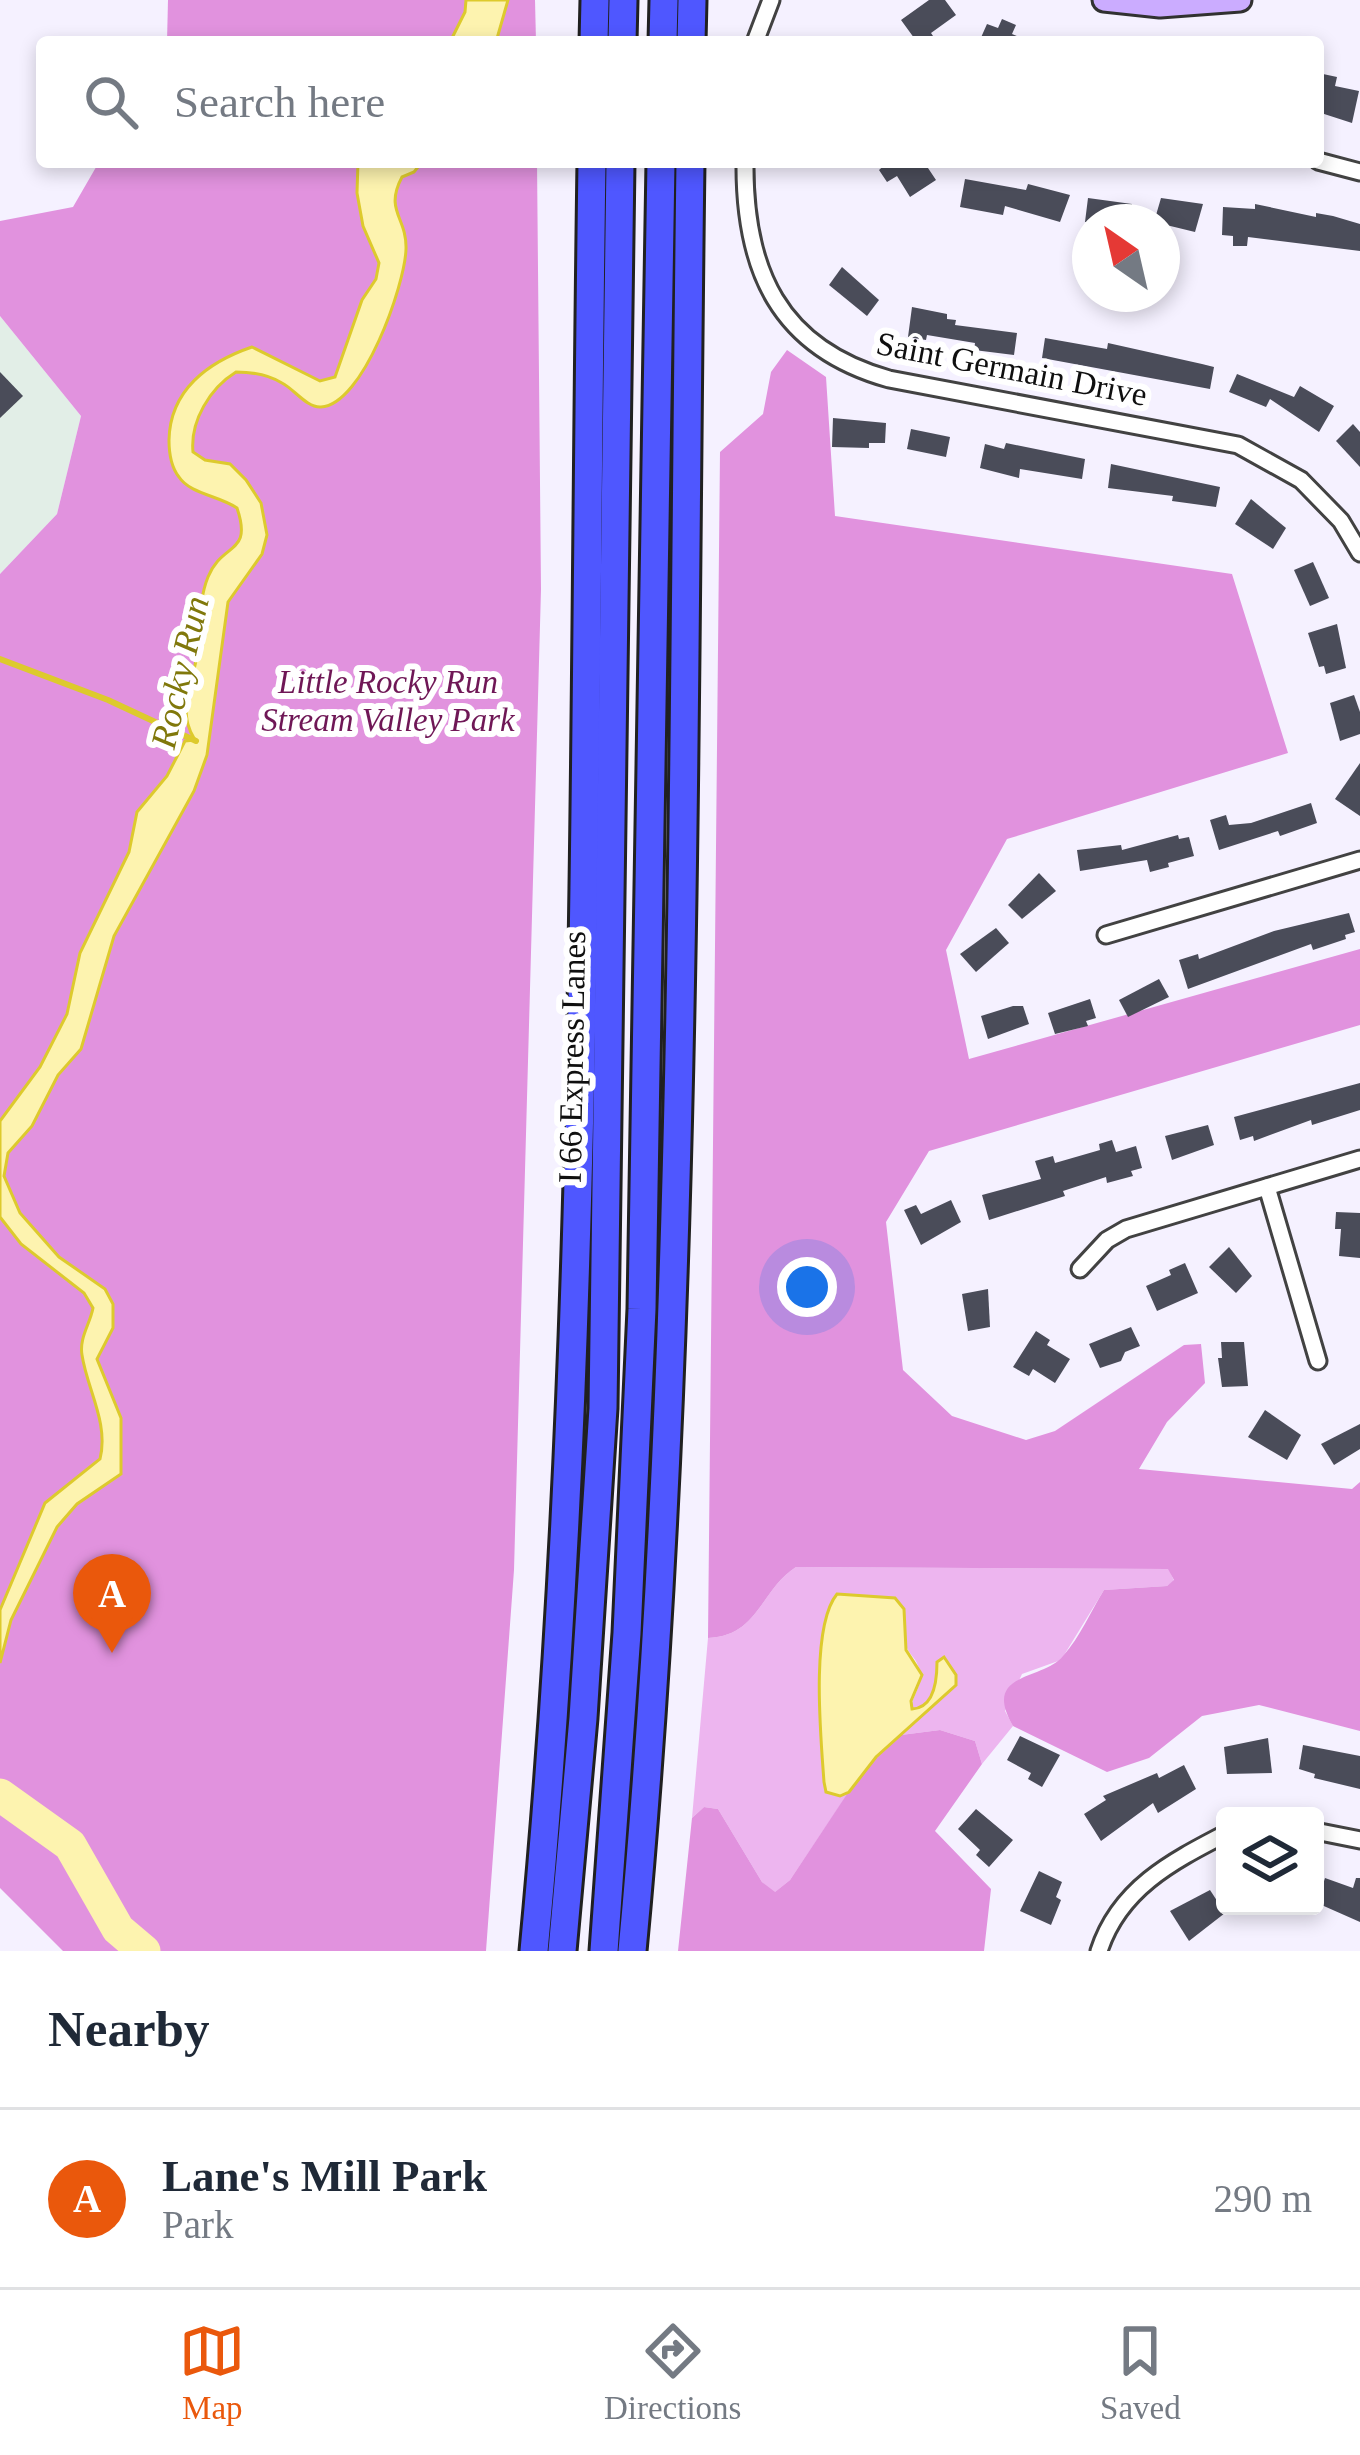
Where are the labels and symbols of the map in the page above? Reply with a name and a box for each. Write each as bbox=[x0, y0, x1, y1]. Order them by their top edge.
north arrow bbox=[1072, 204, 1180, 312]
street label: Saint Germain Drive bbox=[873, 325, 1150, 413]
water label: Rocky Run bbox=[143, 592, 217, 753]
park label: Little Rocky Run Stream Valley Park bbox=[261, 664, 516, 738]
street label: I 66 Express Lanes bbox=[552, 931, 592, 1183]
your location bbox=[777, 1257, 837, 1317]
pin: A bbox=[73, 1554, 151, 1653]

